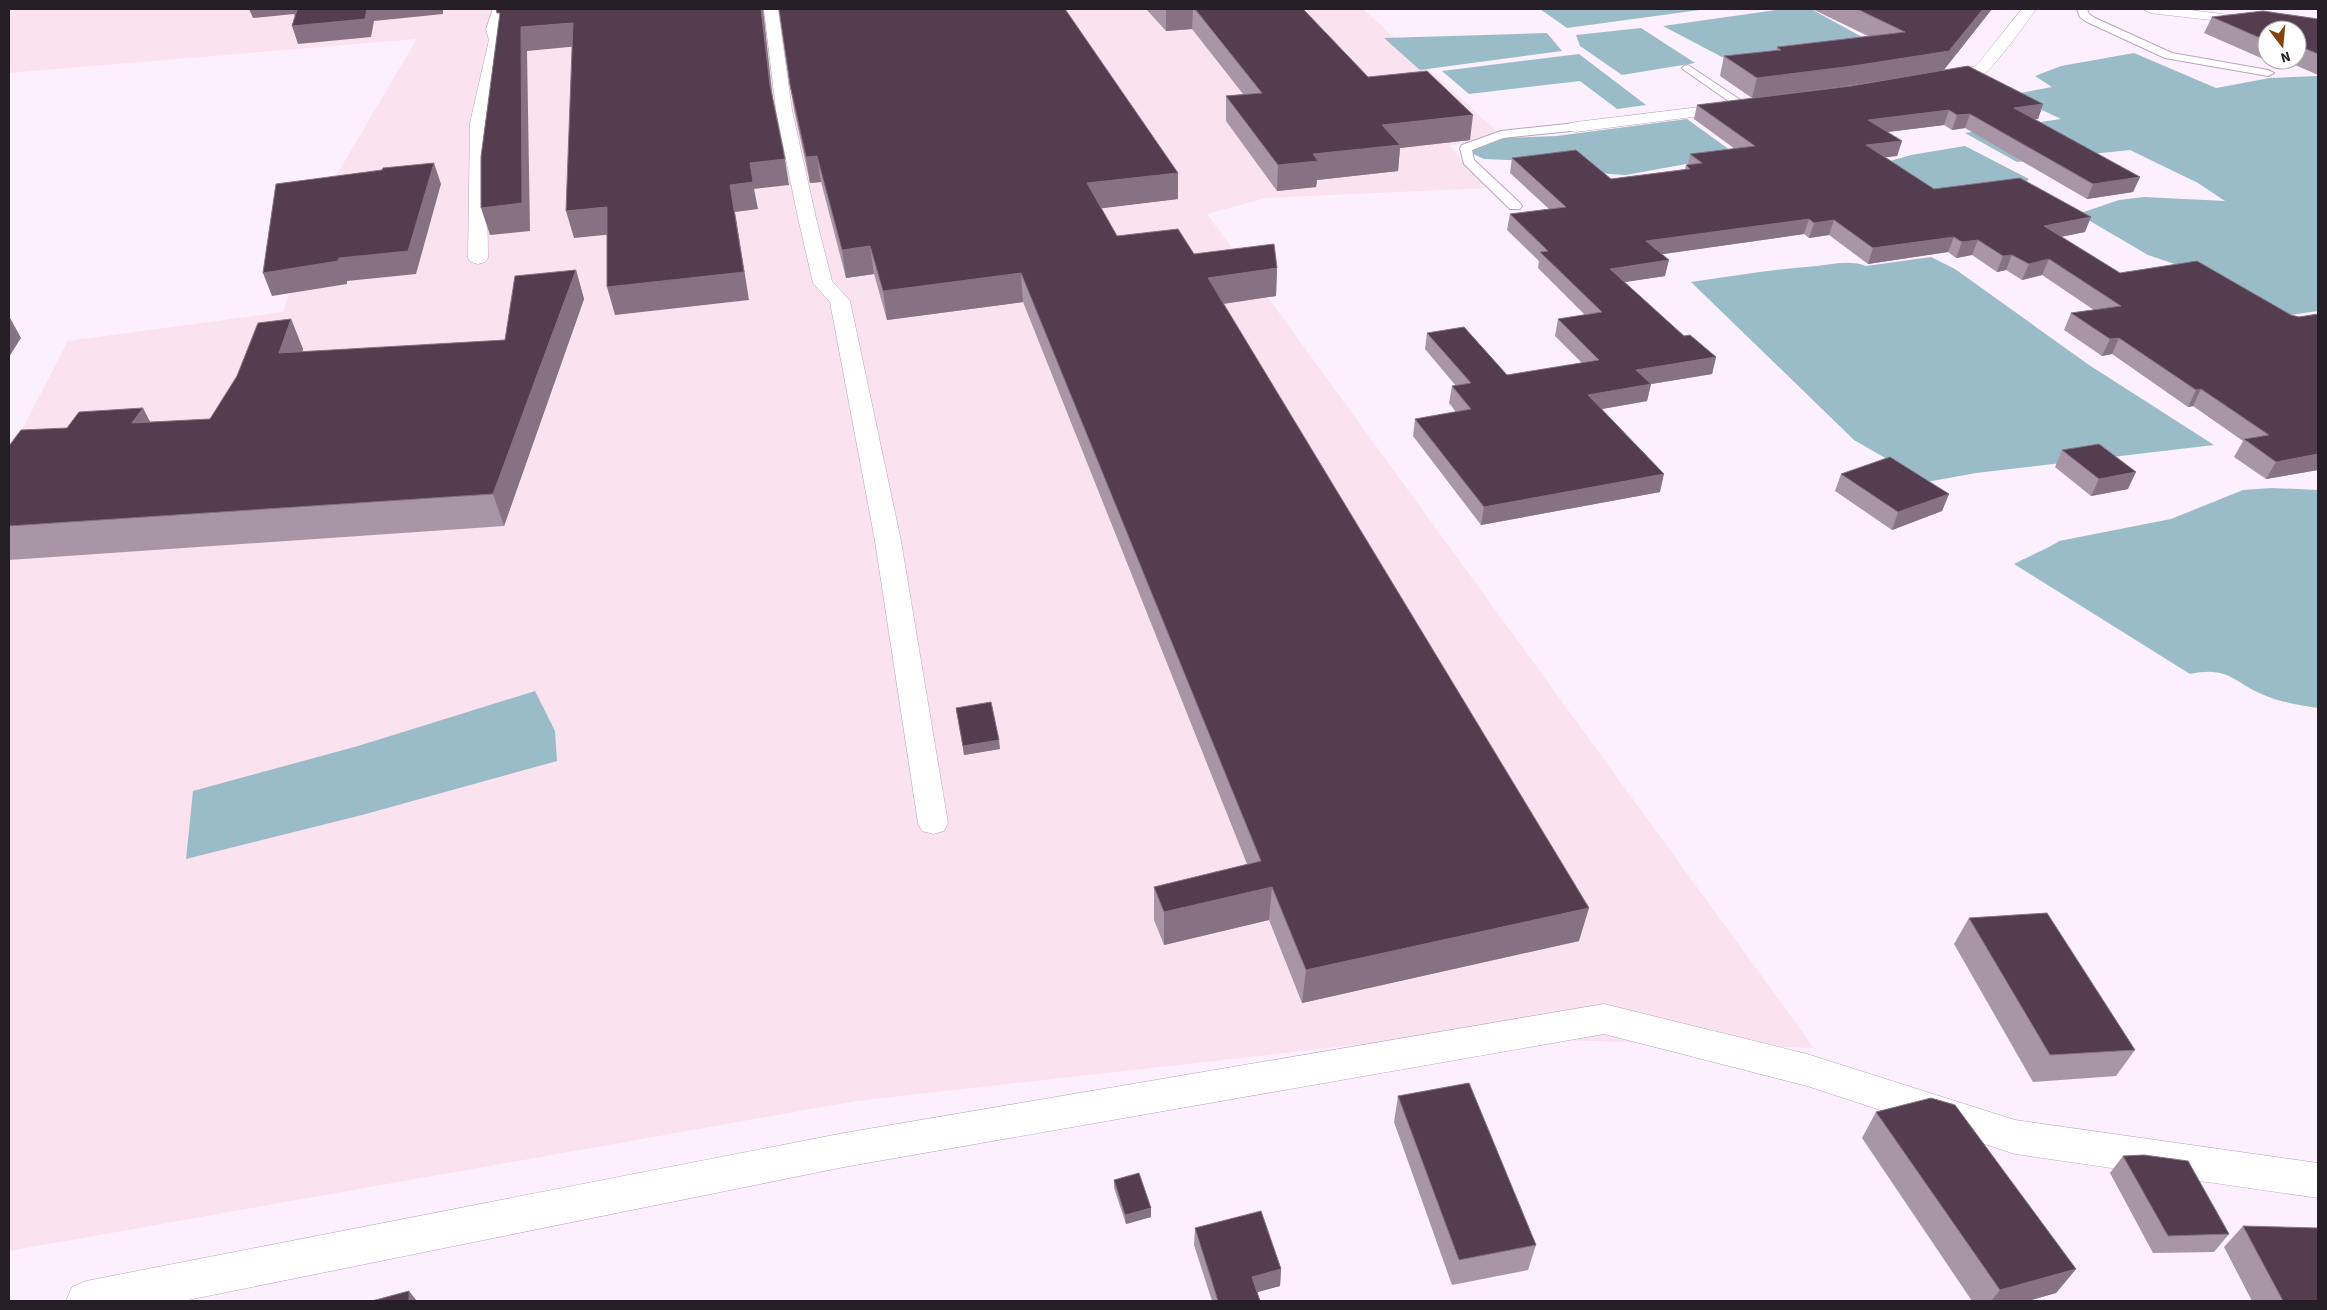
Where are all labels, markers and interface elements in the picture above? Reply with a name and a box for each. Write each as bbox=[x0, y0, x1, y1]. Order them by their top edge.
north arrow bbox=[2257, 20, 2307, 70]
text: N bbox=[2278, 46, 2293, 67]

